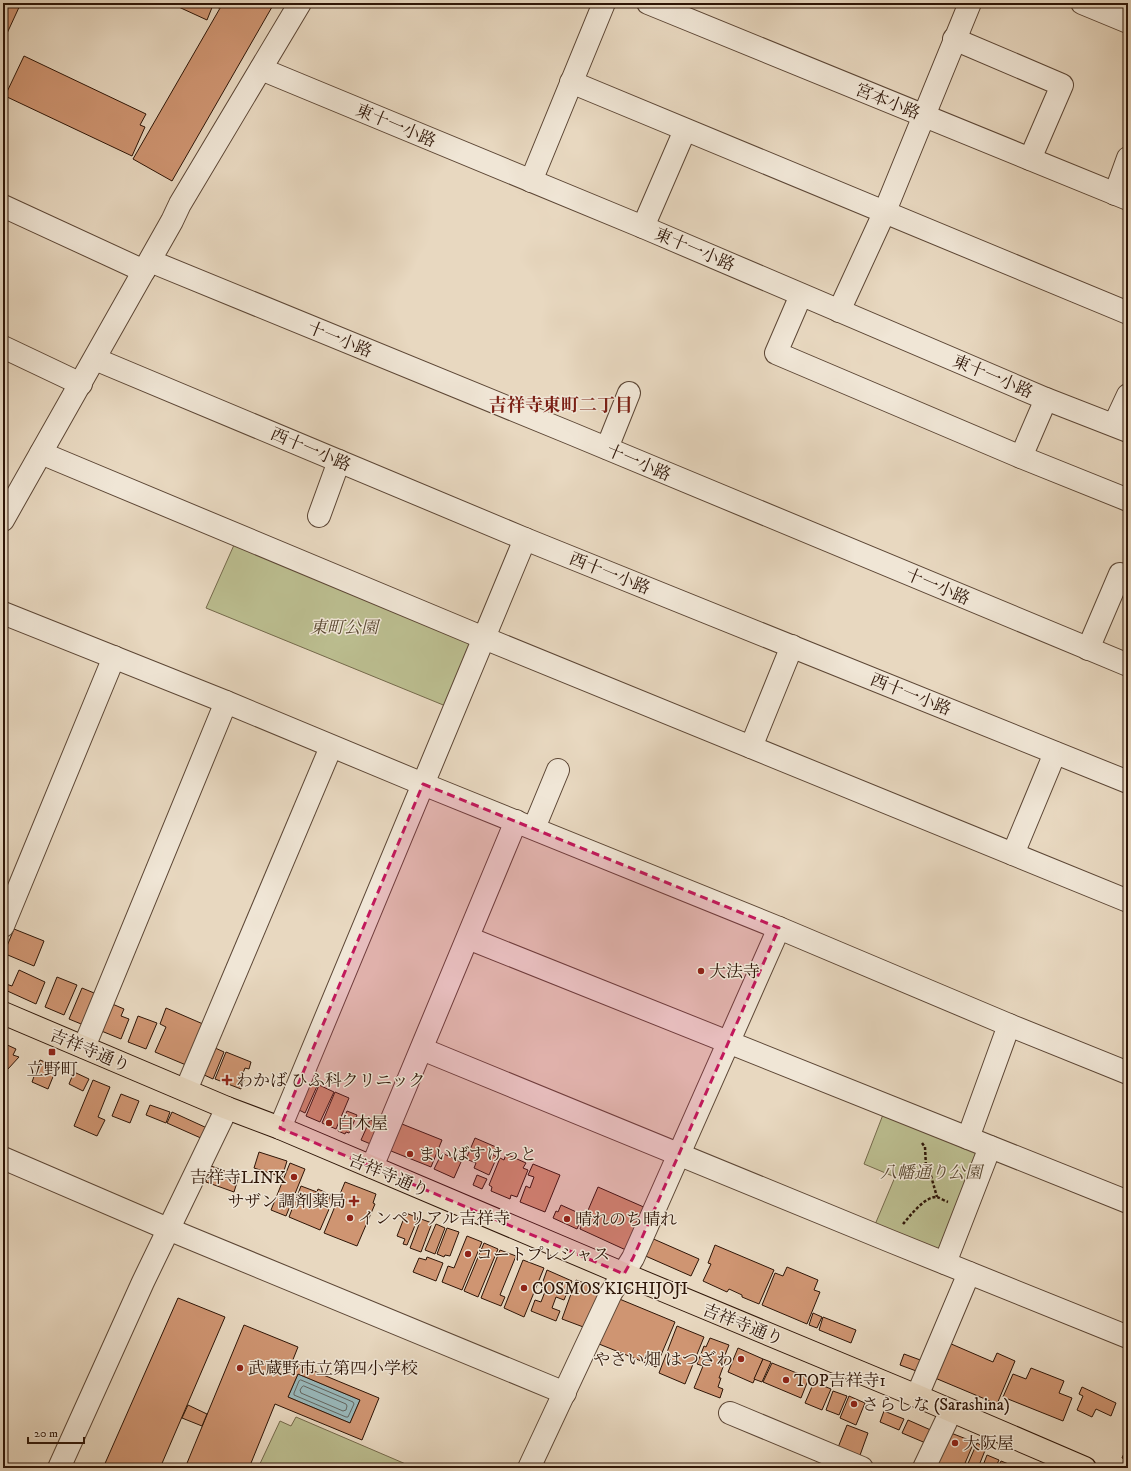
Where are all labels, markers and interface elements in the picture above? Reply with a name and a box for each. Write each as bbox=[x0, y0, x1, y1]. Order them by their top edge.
street label: 宮本小路 bbox=[852, 79, 923, 125]
street label: 東十一小路 bbox=[352, 99, 439, 153]
street label: 東十一小路 bbox=[651, 223, 738, 277]
street label: 十一小路 bbox=[304, 317, 375, 363]
street label: 東十一小路 bbox=[949, 350, 1036, 404]
district label: 吉祥寺東町二丁目 bbox=[489, 395, 633, 417]
street label: 西十一小路 bbox=[267, 423, 354, 477]
street label: 十一小路 bbox=[603, 440, 674, 486]
street label: 西十一小路 bbox=[566, 548, 653, 600]
street label: 十一小路 bbox=[902, 564, 973, 610]
park label: 東町公園 bbox=[310, 617, 381, 639]
street label: 西十一小路 bbox=[867, 669, 954, 721]
place label: 大法寺 bbox=[709, 961, 760, 983]
marker: 大法寺 bbox=[696, 966, 706, 976]
street label: 吉祥寺通り bbox=[46, 1024, 133, 1078]
marker: 立野町 bbox=[47, 1047, 57, 1057]
place label: 立野町 bbox=[27, 1059, 78, 1081]
place label: わかば ひふ科クリニック bbox=[236, 1070, 426, 1092]
marker: わかば ひふ科クリニック bbox=[221, 1074, 233, 1086]
place label: 白木屋 bbox=[337, 1113, 388, 1135]
marker: 白木屋 bbox=[324, 1118, 334, 1128]
place label: まいばすけっと bbox=[418, 1144, 537, 1166]
street label: 吉祥寺通り bbox=[345, 1149, 432, 1203]
marker: まいばすけっと bbox=[405, 1149, 415, 1159]
park label: 八幡通り公園 bbox=[880, 1162, 985, 1184]
place label: 吉祥寺LINK bbox=[190, 1167, 286, 1189]
marker: 吉祥寺LINK bbox=[289, 1172, 299, 1182]
place label: サザン調剤薬局 bbox=[227, 1191, 346, 1213]
marker: サザン調剤薬局 bbox=[349, 1196, 359, 1206]
place label: インペリアル吉祥寺 bbox=[358, 1208, 510, 1230]
place label: 晴れのち晴れ bbox=[575, 1209, 677, 1231]
marker: インペリアル吉祥寺 bbox=[345, 1213, 355, 1223]
marker: 晴れのち晴れ bbox=[562, 1214, 572, 1224]
place label: コートプレシャス bbox=[476, 1244, 610, 1266]
marker: コートプレシャス bbox=[463, 1249, 473, 1259]
place label: COSMOS KICHIJOJI bbox=[532, 1278, 688, 1300]
marker: COSMOS KICHIJOJI bbox=[519, 1283, 529, 1293]
street label: 吉祥寺通り bbox=[699, 1299, 786, 1351]
place label: やさい畑 はつざわ bbox=[593, 1349, 733, 1371]
marker: やさい畑 はつざわ bbox=[736, 1354, 746, 1364]
place label: 武蔵野市立第四小学校 bbox=[248, 1358, 418, 1380]
marker: 武蔵野市立第四小学校 bbox=[235, 1363, 245, 1373]
place label: TOP吉祥寺1 bbox=[794, 1370, 886, 1392]
marker: TOP吉祥寺1 bbox=[781, 1375, 791, 1385]
place label: さらしな (Sarashina) bbox=[862, 1394, 1010, 1416]
marker: さらしな (Sarashina) bbox=[849, 1399, 859, 1409]
scale bar bbox=[28, 1419, 84, 1445]
text: 20 m bbox=[34, 1426, 58, 1441]
place label: 大阪屋 bbox=[963, 1433, 1014, 1455]
marker: 大阪屋 bbox=[950, 1438, 960, 1448]

